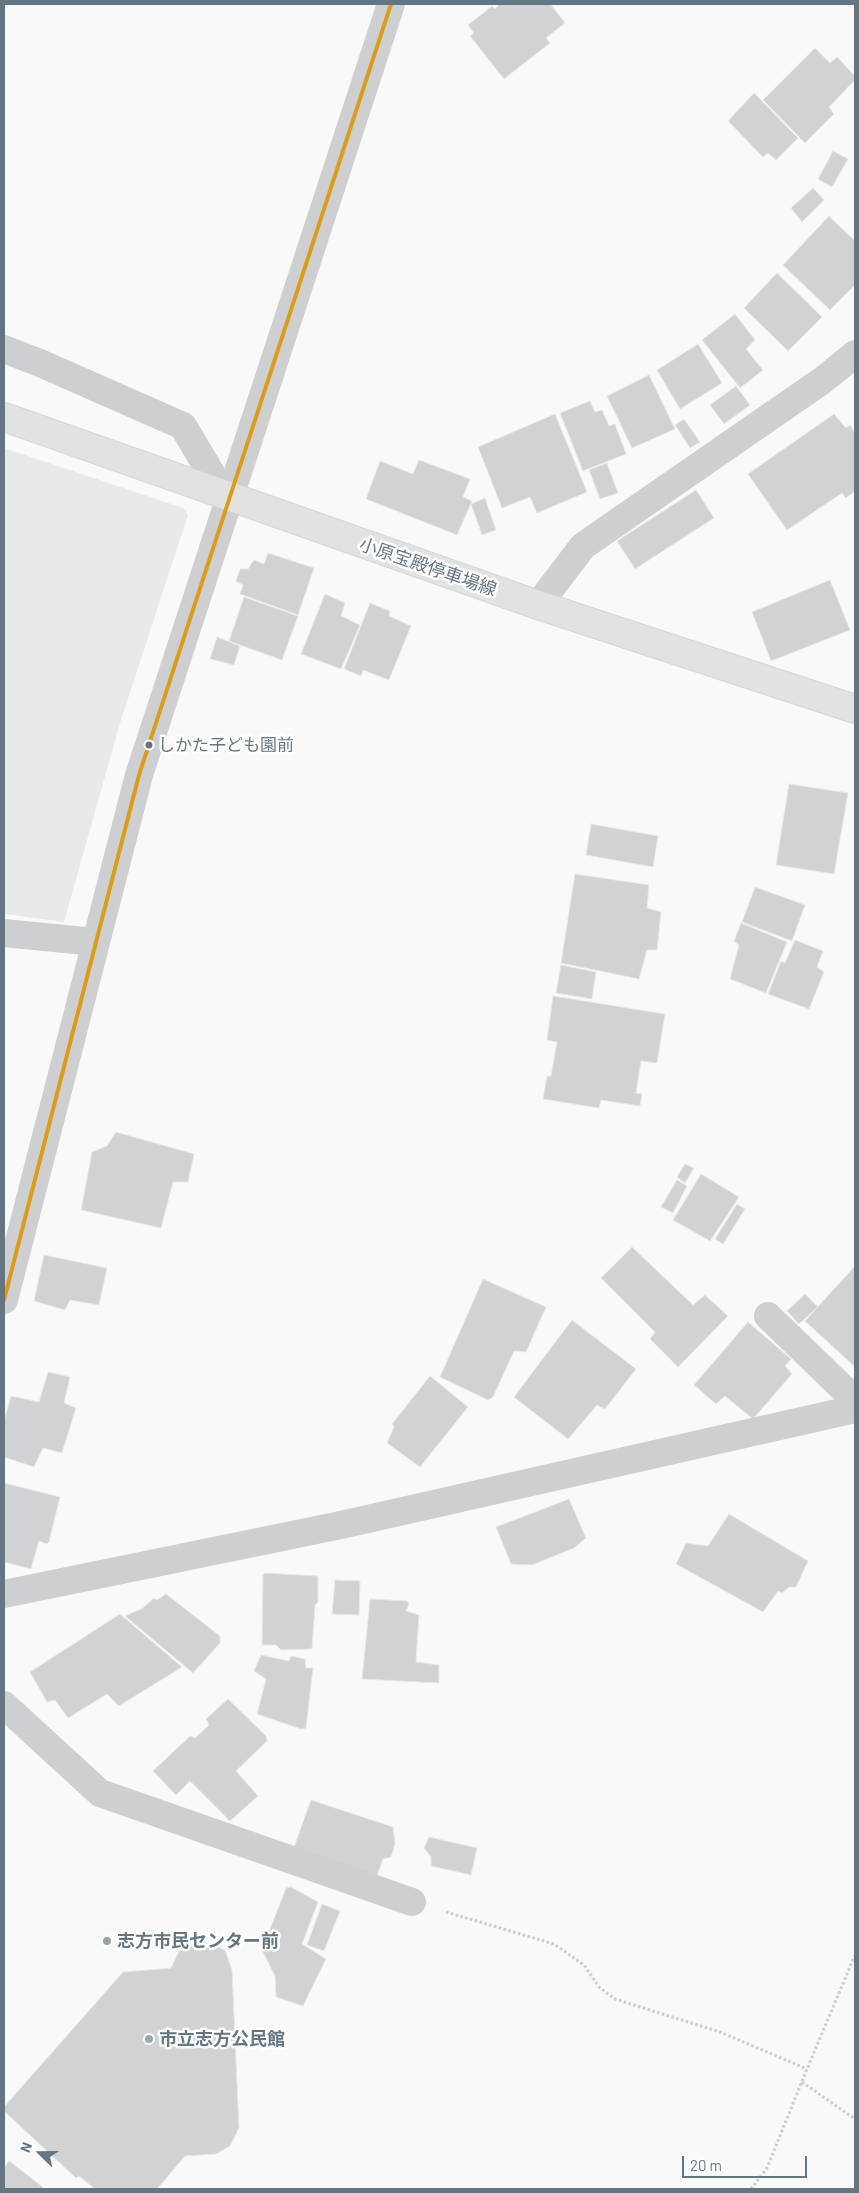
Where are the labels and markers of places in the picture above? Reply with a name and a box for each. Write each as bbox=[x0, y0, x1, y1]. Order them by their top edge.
place label: しかた子ども園前 bbox=[158, 735, 294, 755]
marker: しかた子ども園前 bbox=[144, 740, 154, 750]
place label: 志方市民センター前 bbox=[117, 1930, 279, 1952]
marker: 志方市民センター前 bbox=[101, 1935, 113, 1947]
place label: 市立志方公民館 bbox=[159, 2028, 285, 2050]
marker: 市立志方公民館 bbox=[143, 2033, 155, 2045]

